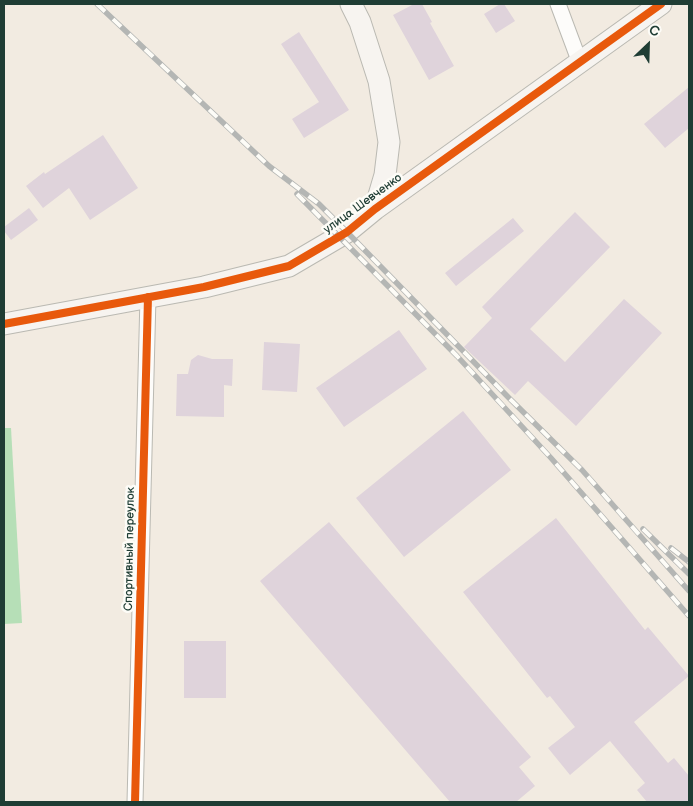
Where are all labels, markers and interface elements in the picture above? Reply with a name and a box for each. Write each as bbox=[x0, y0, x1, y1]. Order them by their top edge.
north arrow bbox=[623, 20, 673, 70]
text: С bbox=[646, 21, 662, 41]
street label: улица Шевченко bbox=[321, 171, 405, 237]
street label: Спортивный переулок bbox=[122, 487, 138, 611]

